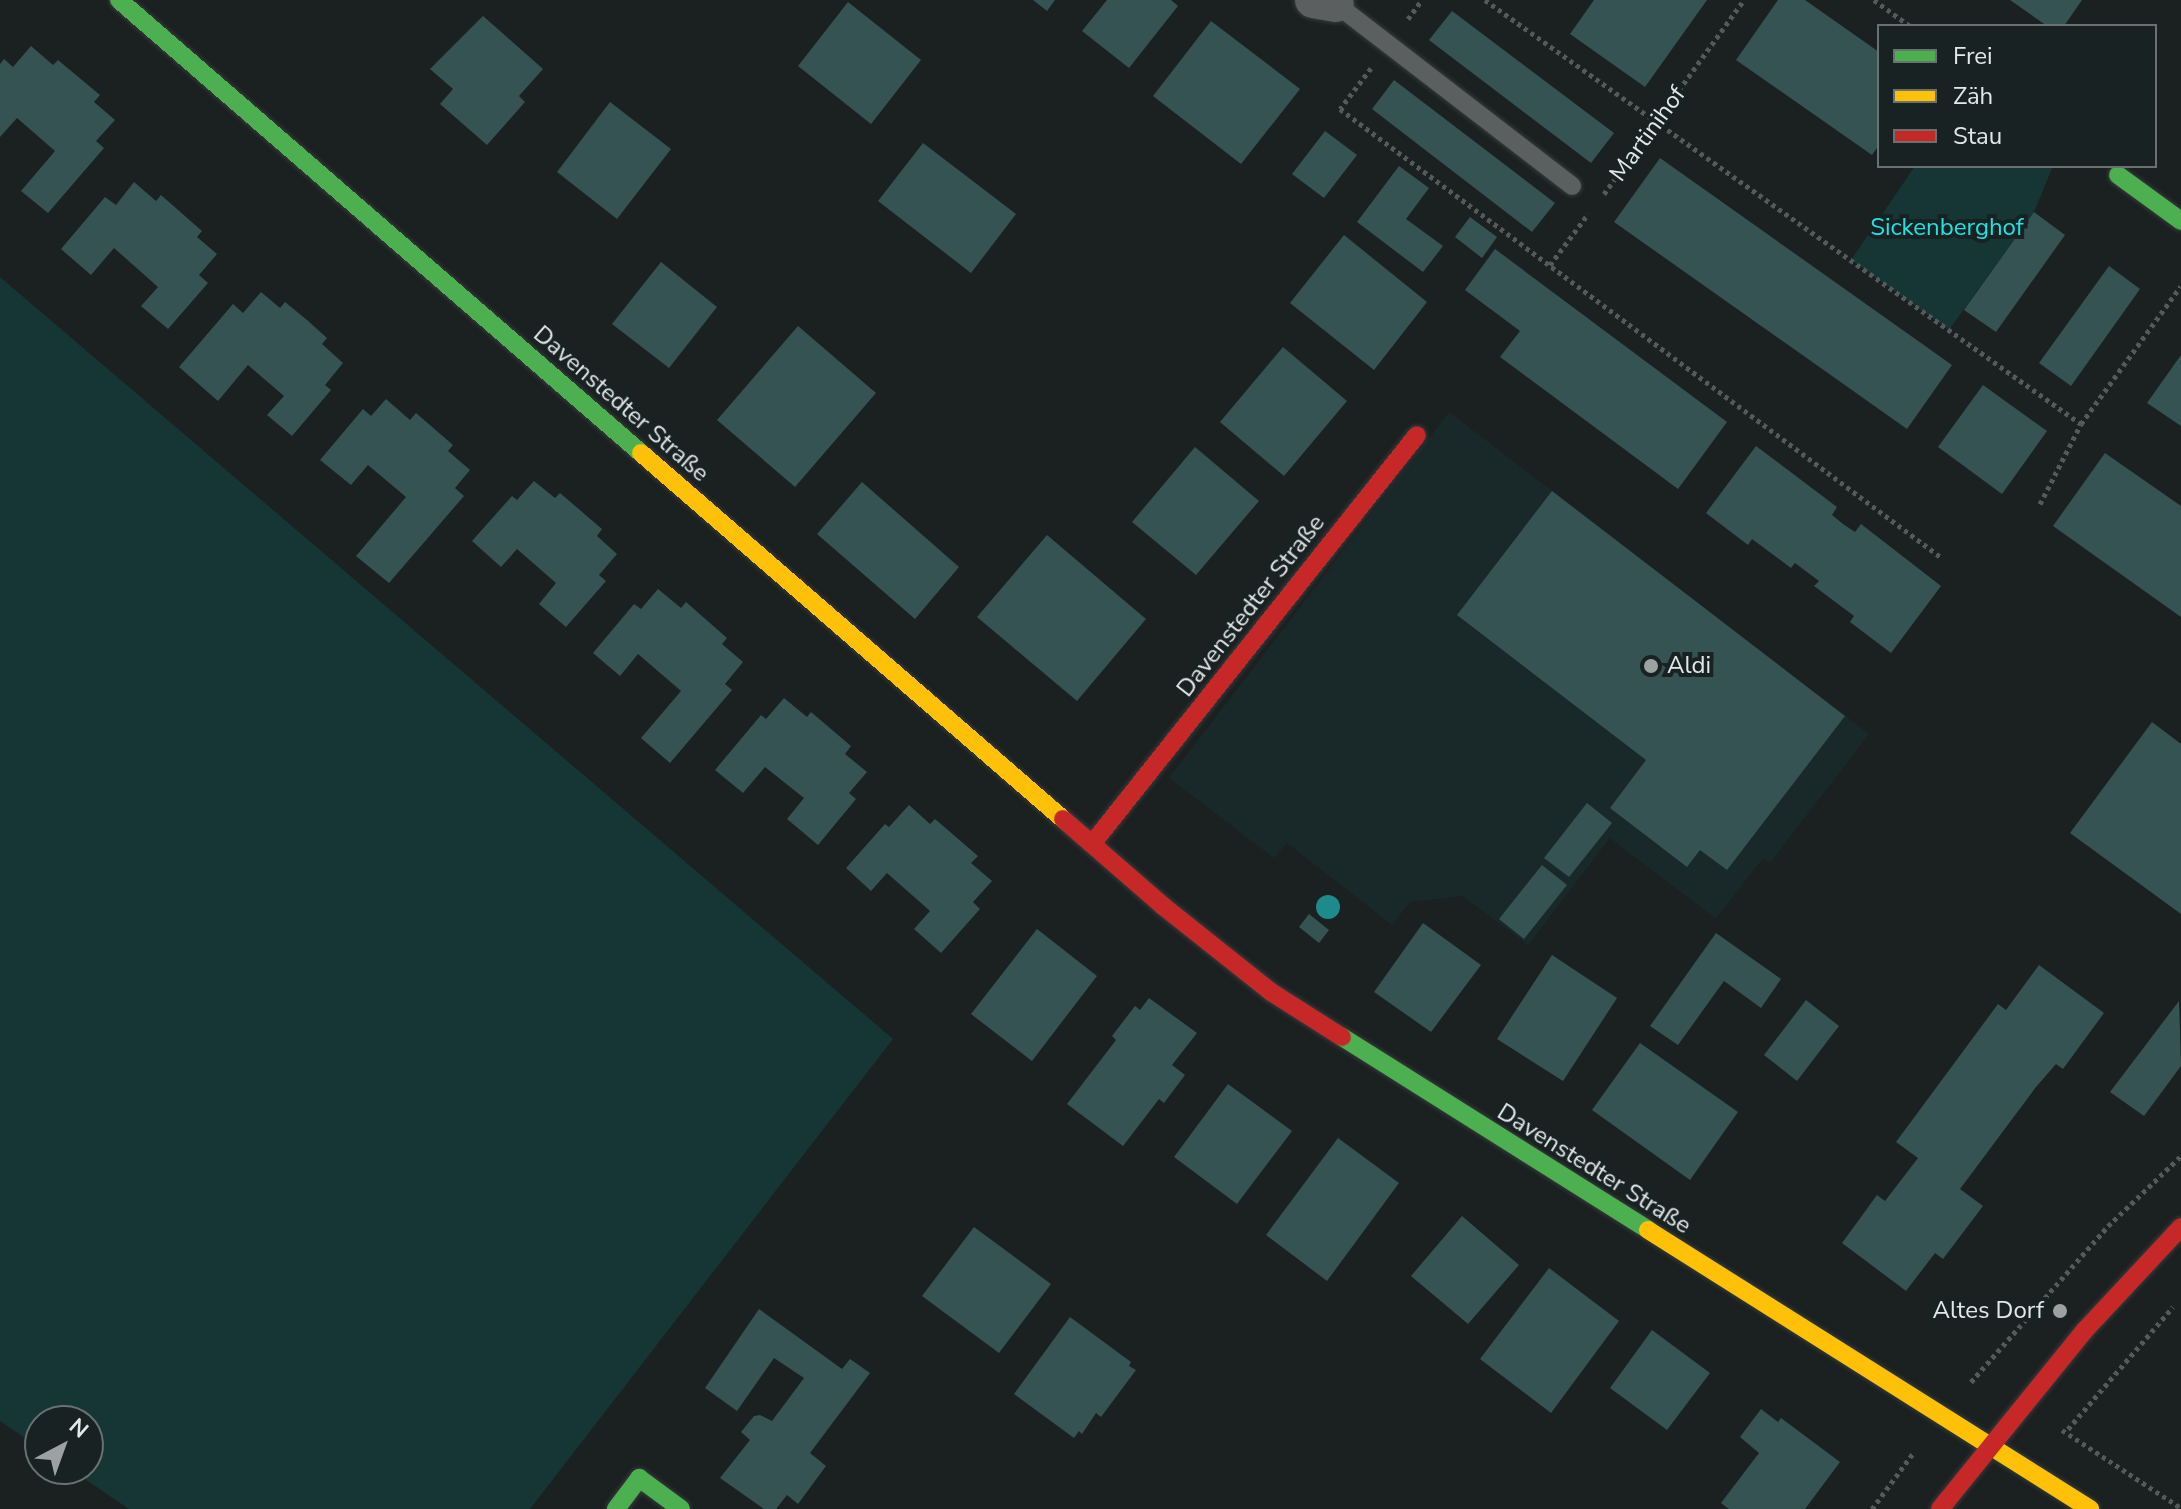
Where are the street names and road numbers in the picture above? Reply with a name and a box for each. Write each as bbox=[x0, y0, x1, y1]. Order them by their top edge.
street label: Martinihof bbox=[1604, 81, 1692, 187]
street label: Davenstedter Straße bbox=[527, 320, 715, 488]
street label: Davenstedter Straße bbox=[1171, 509, 1331, 703]
street label: Davenstedter Straße bbox=[1492, 1098, 1696, 1240]

